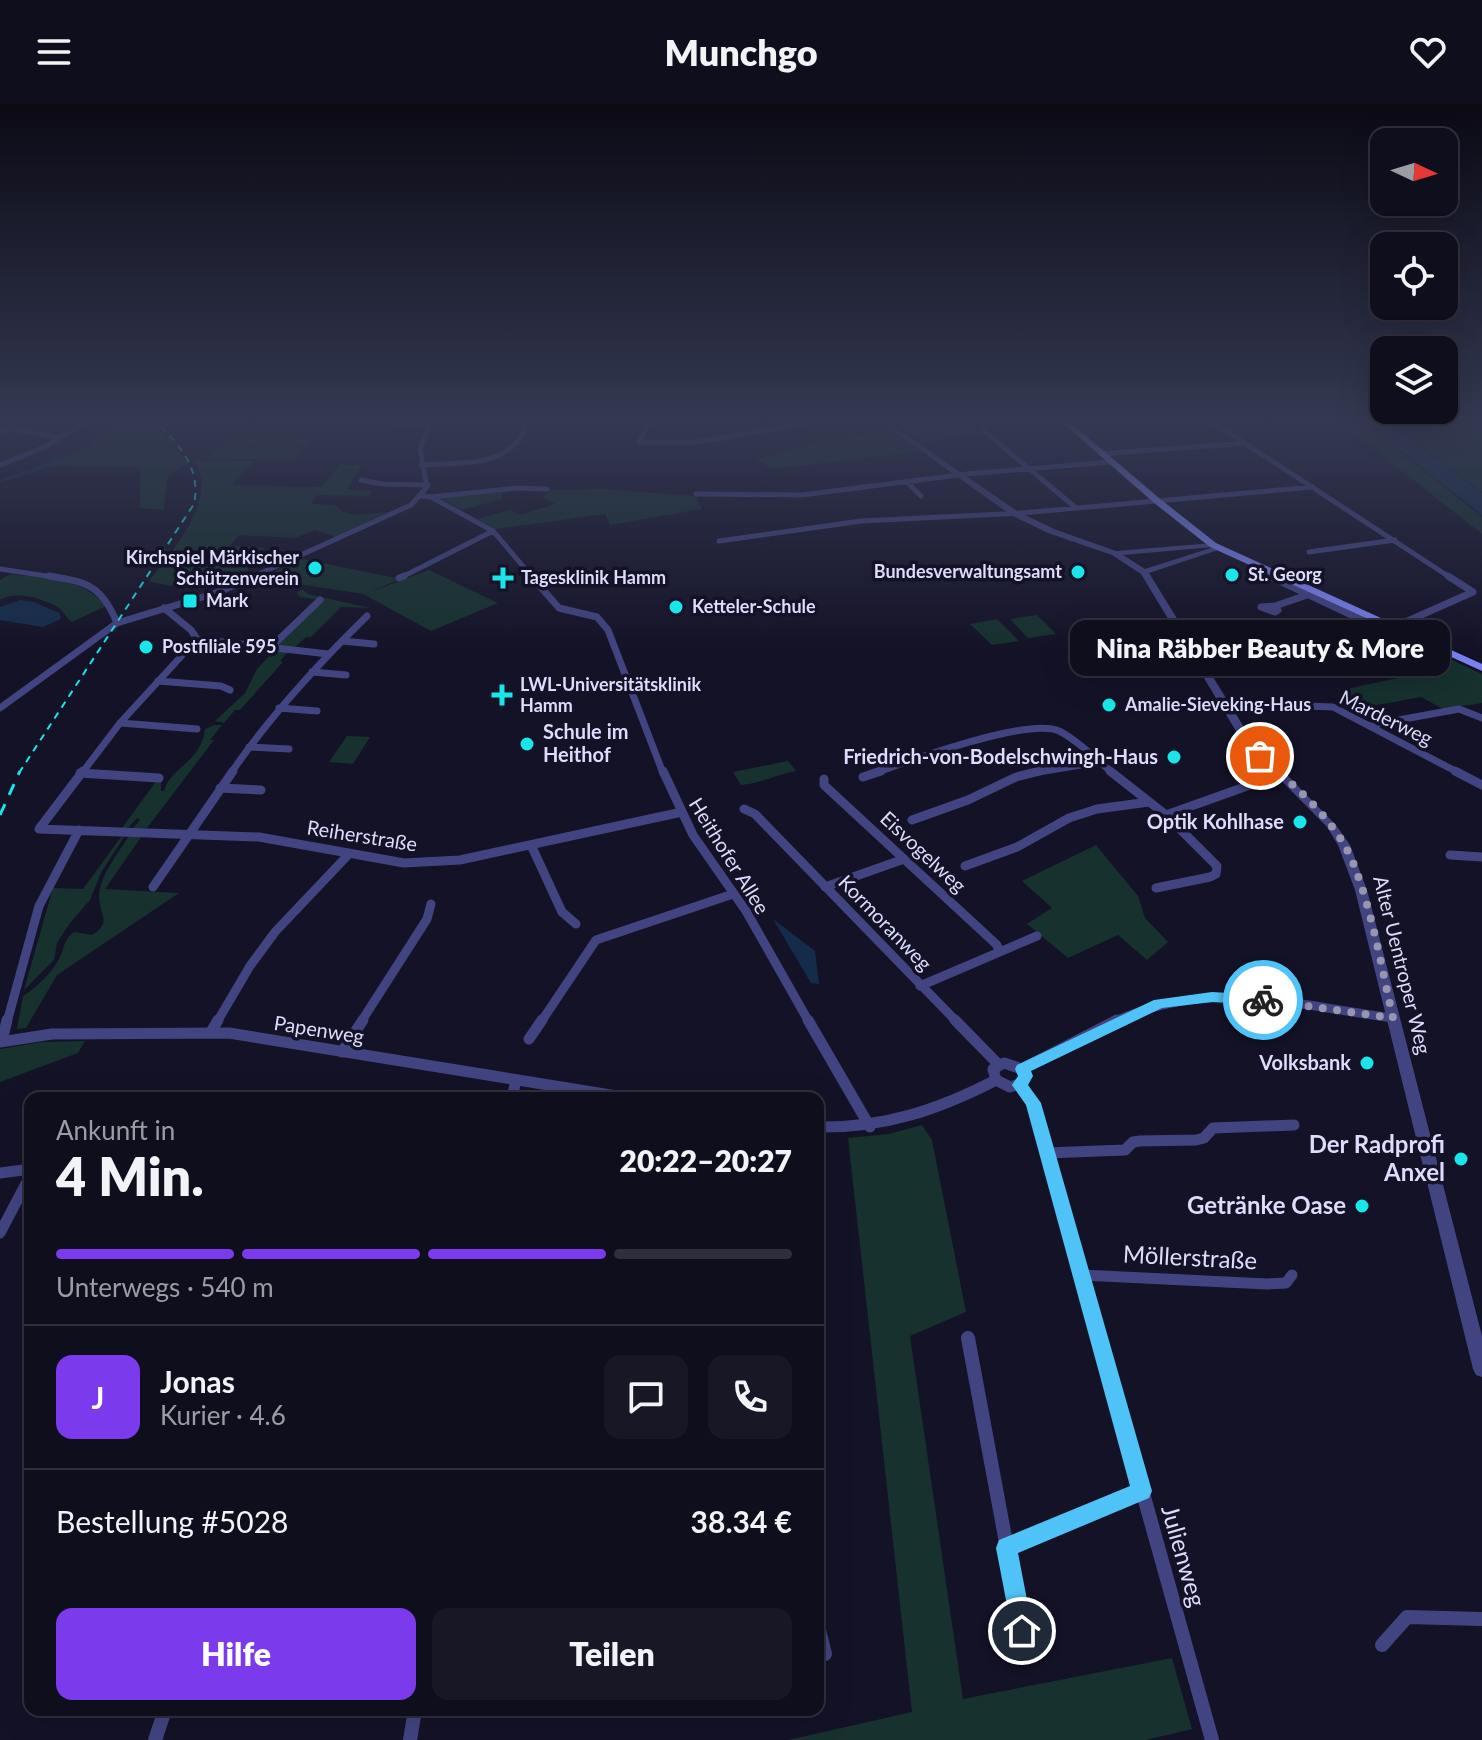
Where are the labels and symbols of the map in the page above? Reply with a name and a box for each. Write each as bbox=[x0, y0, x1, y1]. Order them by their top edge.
north arrow bbox=[1370, 128, 1458, 216]
place label: Kirchspiel Märkischer Schützenverein bbox=[126, 546, 299, 589]
marker: Kirchspiel Märkischer Schützenverein bbox=[306, 559, 324, 577]
place label: Bundesverwaltungsamt bbox=[874, 560, 1062, 582]
marker: Bundesverwaltungsamt bbox=[1069, 563, 1087, 581]
place label: St. Georg bbox=[1248, 563, 1322, 585]
place label: Tagesklinik Hamm bbox=[521, 566, 666, 588]
marker: St. Georg bbox=[1223, 566, 1241, 584]
marker: Tagesklinik Hamm bbox=[492, 567, 514, 589]
place label: Mark bbox=[206, 589, 249, 611]
marker: Mark bbox=[181, 592, 199, 610]
place label: Ketteler-Schule bbox=[692, 595, 816, 617]
marker: Ketteler-Schule bbox=[667, 598, 685, 616]
callout: Nina Räbber Beauty & More bbox=[1070, 620, 1450, 676]
place label: Postfiliale 595 bbox=[162, 635, 276, 657]
marker: Postfiliale 595 bbox=[137, 638, 155, 656]
place label: LWL-Universitätsklinik Hamm bbox=[520, 673, 701, 716]
marker: LWL-Universitätsklinik Hamm bbox=[491, 684, 513, 706]
street label: Marderweg bbox=[1336, 684, 1437, 750]
place label: Amalie-Sieveking-Haus bbox=[1124, 693, 1311, 715]
marker: Amalie-Sieveking-Haus bbox=[1100, 696, 1118, 714]
place label: Schule im Heithof bbox=[543, 719, 628, 766]
pin bbox=[1226, 722, 1294, 790]
marker: Schule im Heithof bbox=[518, 735, 536, 753]
place label: Friedrich-von-Bodelschwingh-Haus bbox=[843, 744, 1158, 768]
marker: Friedrich-von-Bodelschwingh-Haus bbox=[1165, 748, 1183, 766]
street label: Heithofer Allee bbox=[685, 793, 775, 918]
street label: Eisvogelweg bbox=[876, 806, 971, 897]
place label: Optik Kohlhase bbox=[1147, 809, 1284, 833]
marker: Optik Kohlhase bbox=[1291, 813, 1309, 831]
street label: Reiherstraße bbox=[305, 814, 419, 856]
street label: Kormoranweg bbox=[834, 870, 937, 975]
street label: Alter Uentroper Weg bbox=[1369, 873, 1437, 1057]
courier bbox=[1223, 960, 1303, 1040]
street label: Papenweg bbox=[272, 1010, 366, 1048]
place label: Volksbank bbox=[1258, 1050, 1351, 1074]
marker: Volksbank bbox=[1358, 1054, 1376, 1072]
place label: Der Radprofi Anxel bbox=[1309, 1129, 1445, 1186]
marker: Der Radprofi Anxel bbox=[1452, 1150, 1470, 1168]
place label: Getränke Oase bbox=[1187, 1190, 1346, 1219]
marker: Getränke Oase bbox=[1353, 1197, 1371, 1215]
street label: Möllerstraße bbox=[1122, 1239, 1258, 1274]
street label: Julienweg bbox=[1156, 1501, 1213, 1610]
pin bbox=[988, 1597, 1056, 1665]

